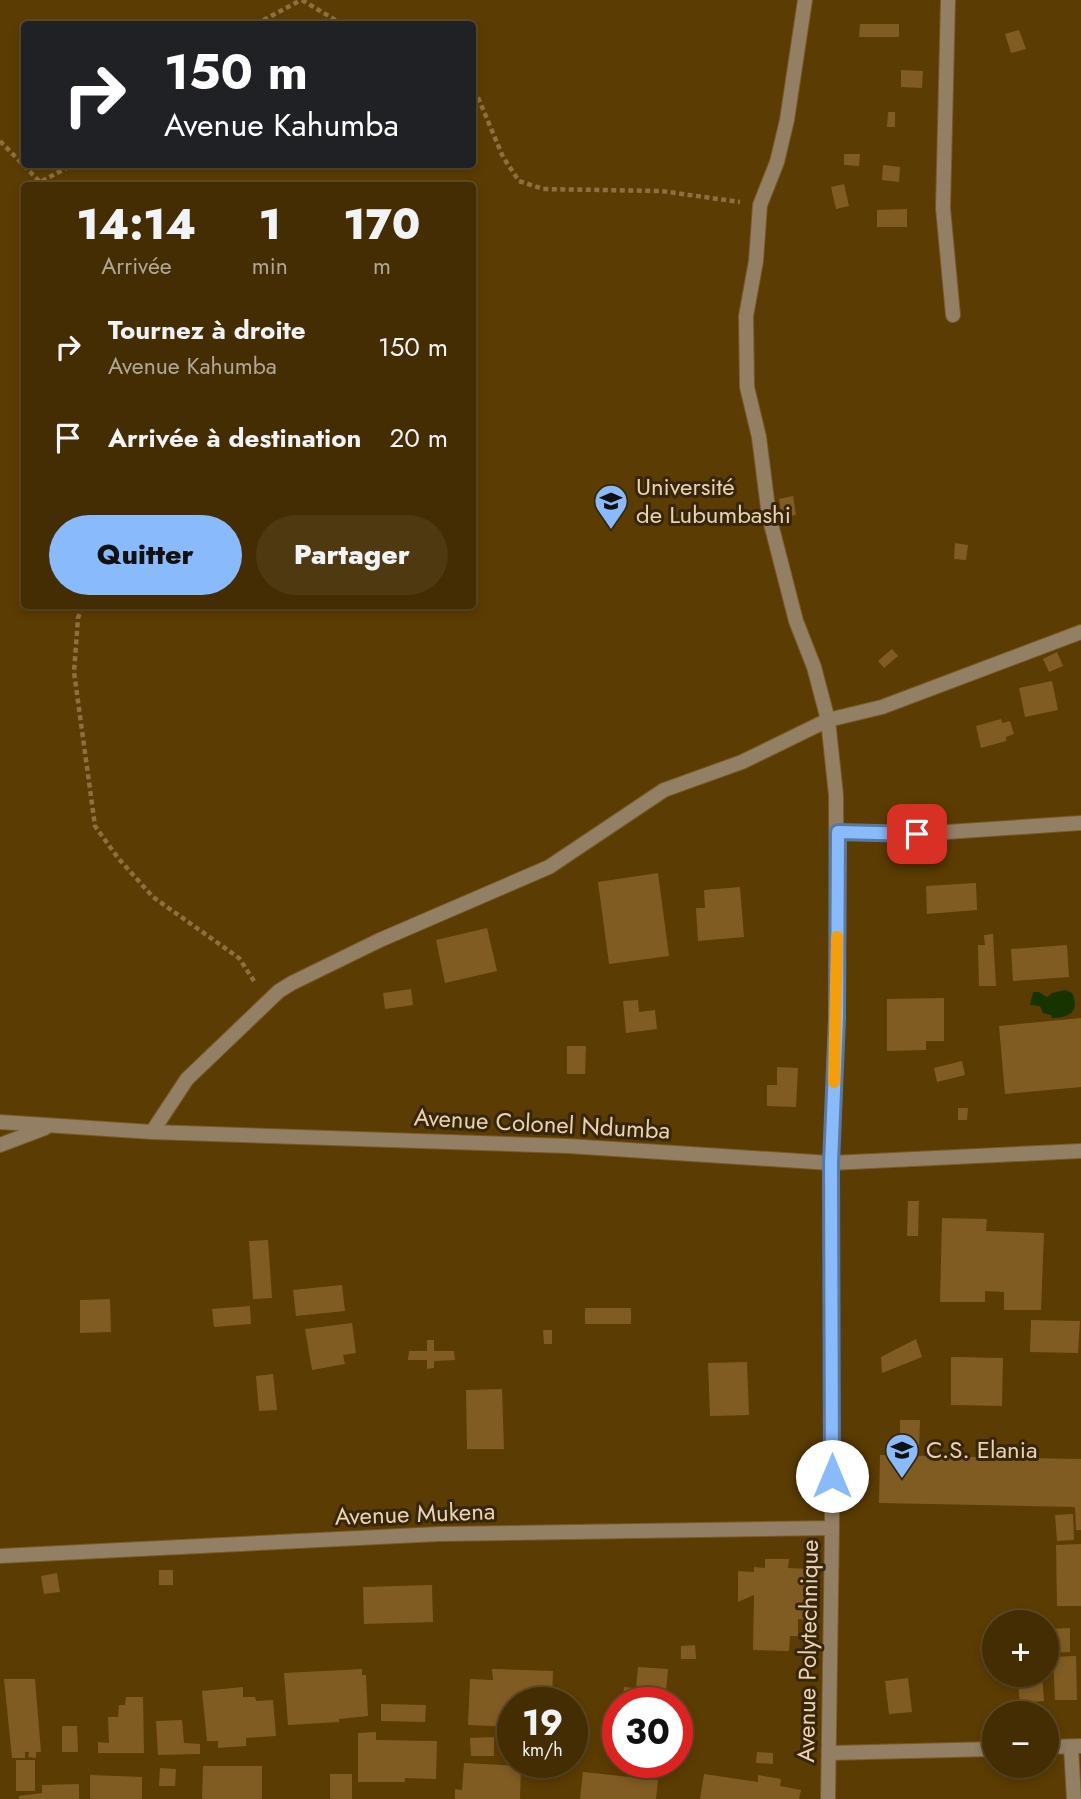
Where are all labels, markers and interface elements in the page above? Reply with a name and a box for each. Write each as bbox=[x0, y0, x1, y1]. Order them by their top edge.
text: 150 m bbox=[164, 37, 308, 107]
icon: right bbox=[49, 49, 140, 140]
text: Avenue Kahumba bbox=[164, 102, 399, 148]
text: 14:14 bbox=[77, 194, 196, 255]
text: 1 bbox=[259, 194, 281, 255]
text: 170 bbox=[343, 194, 420, 255]
text: Arrivée bbox=[101, 249, 172, 283]
text: min bbox=[252, 249, 288, 283]
text: m bbox=[373, 249, 391, 283]
text: Tournez à droite bbox=[108, 311, 306, 349]
icon: right bbox=[49, 328, 87, 366]
text: 150 m bbox=[378, 328, 448, 366]
text: Avenue Kahumba bbox=[108, 349, 277, 383]
icon: arrive bbox=[49, 419, 87, 457]
text: Arrivée à destination bbox=[108, 419, 361, 457]
text: 20 m bbox=[390, 419, 448, 457]
place label: Université de Lubumbashi bbox=[636, 469, 791, 532]
school or university icon: Université de Lubumbashi bbox=[592, 482, 630, 531]
button: Quitter bbox=[49, 515, 242, 595]
button: Partager bbox=[256, 515, 448, 595]
pin bbox=[887, 804, 947, 864]
icon: arrive bbox=[898, 815, 936, 853]
street label: Avenue Colonel Ndumba bbox=[413, 1099, 671, 1148]
school or university icon: C.S. Elania bbox=[883, 1431, 921, 1480]
place label: C.S. Elania bbox=[926, 1432, 1037, 1467]
position arrow bbox=[795, 1439, 869, 1513]
street label: Avenue Mukena bbox=[334, 1493, 496, 1534]
street label: Avenue Polytechnique bbox=[788, 1539, 827, 1763]
map controls bbox=[982, 1610, 1059, 1778]
button: + bbox=[982, 1610, 1059, 1687]
speed limit sign: 30 bbox=[602, 1687, 693, 1778]
text: 19 bbox=[522, 1698, 563, 1748]
button: − bbox=[982, 1701, 1059, 1778]
text: km/h bbox=[522, 1737, 563, 1763]

